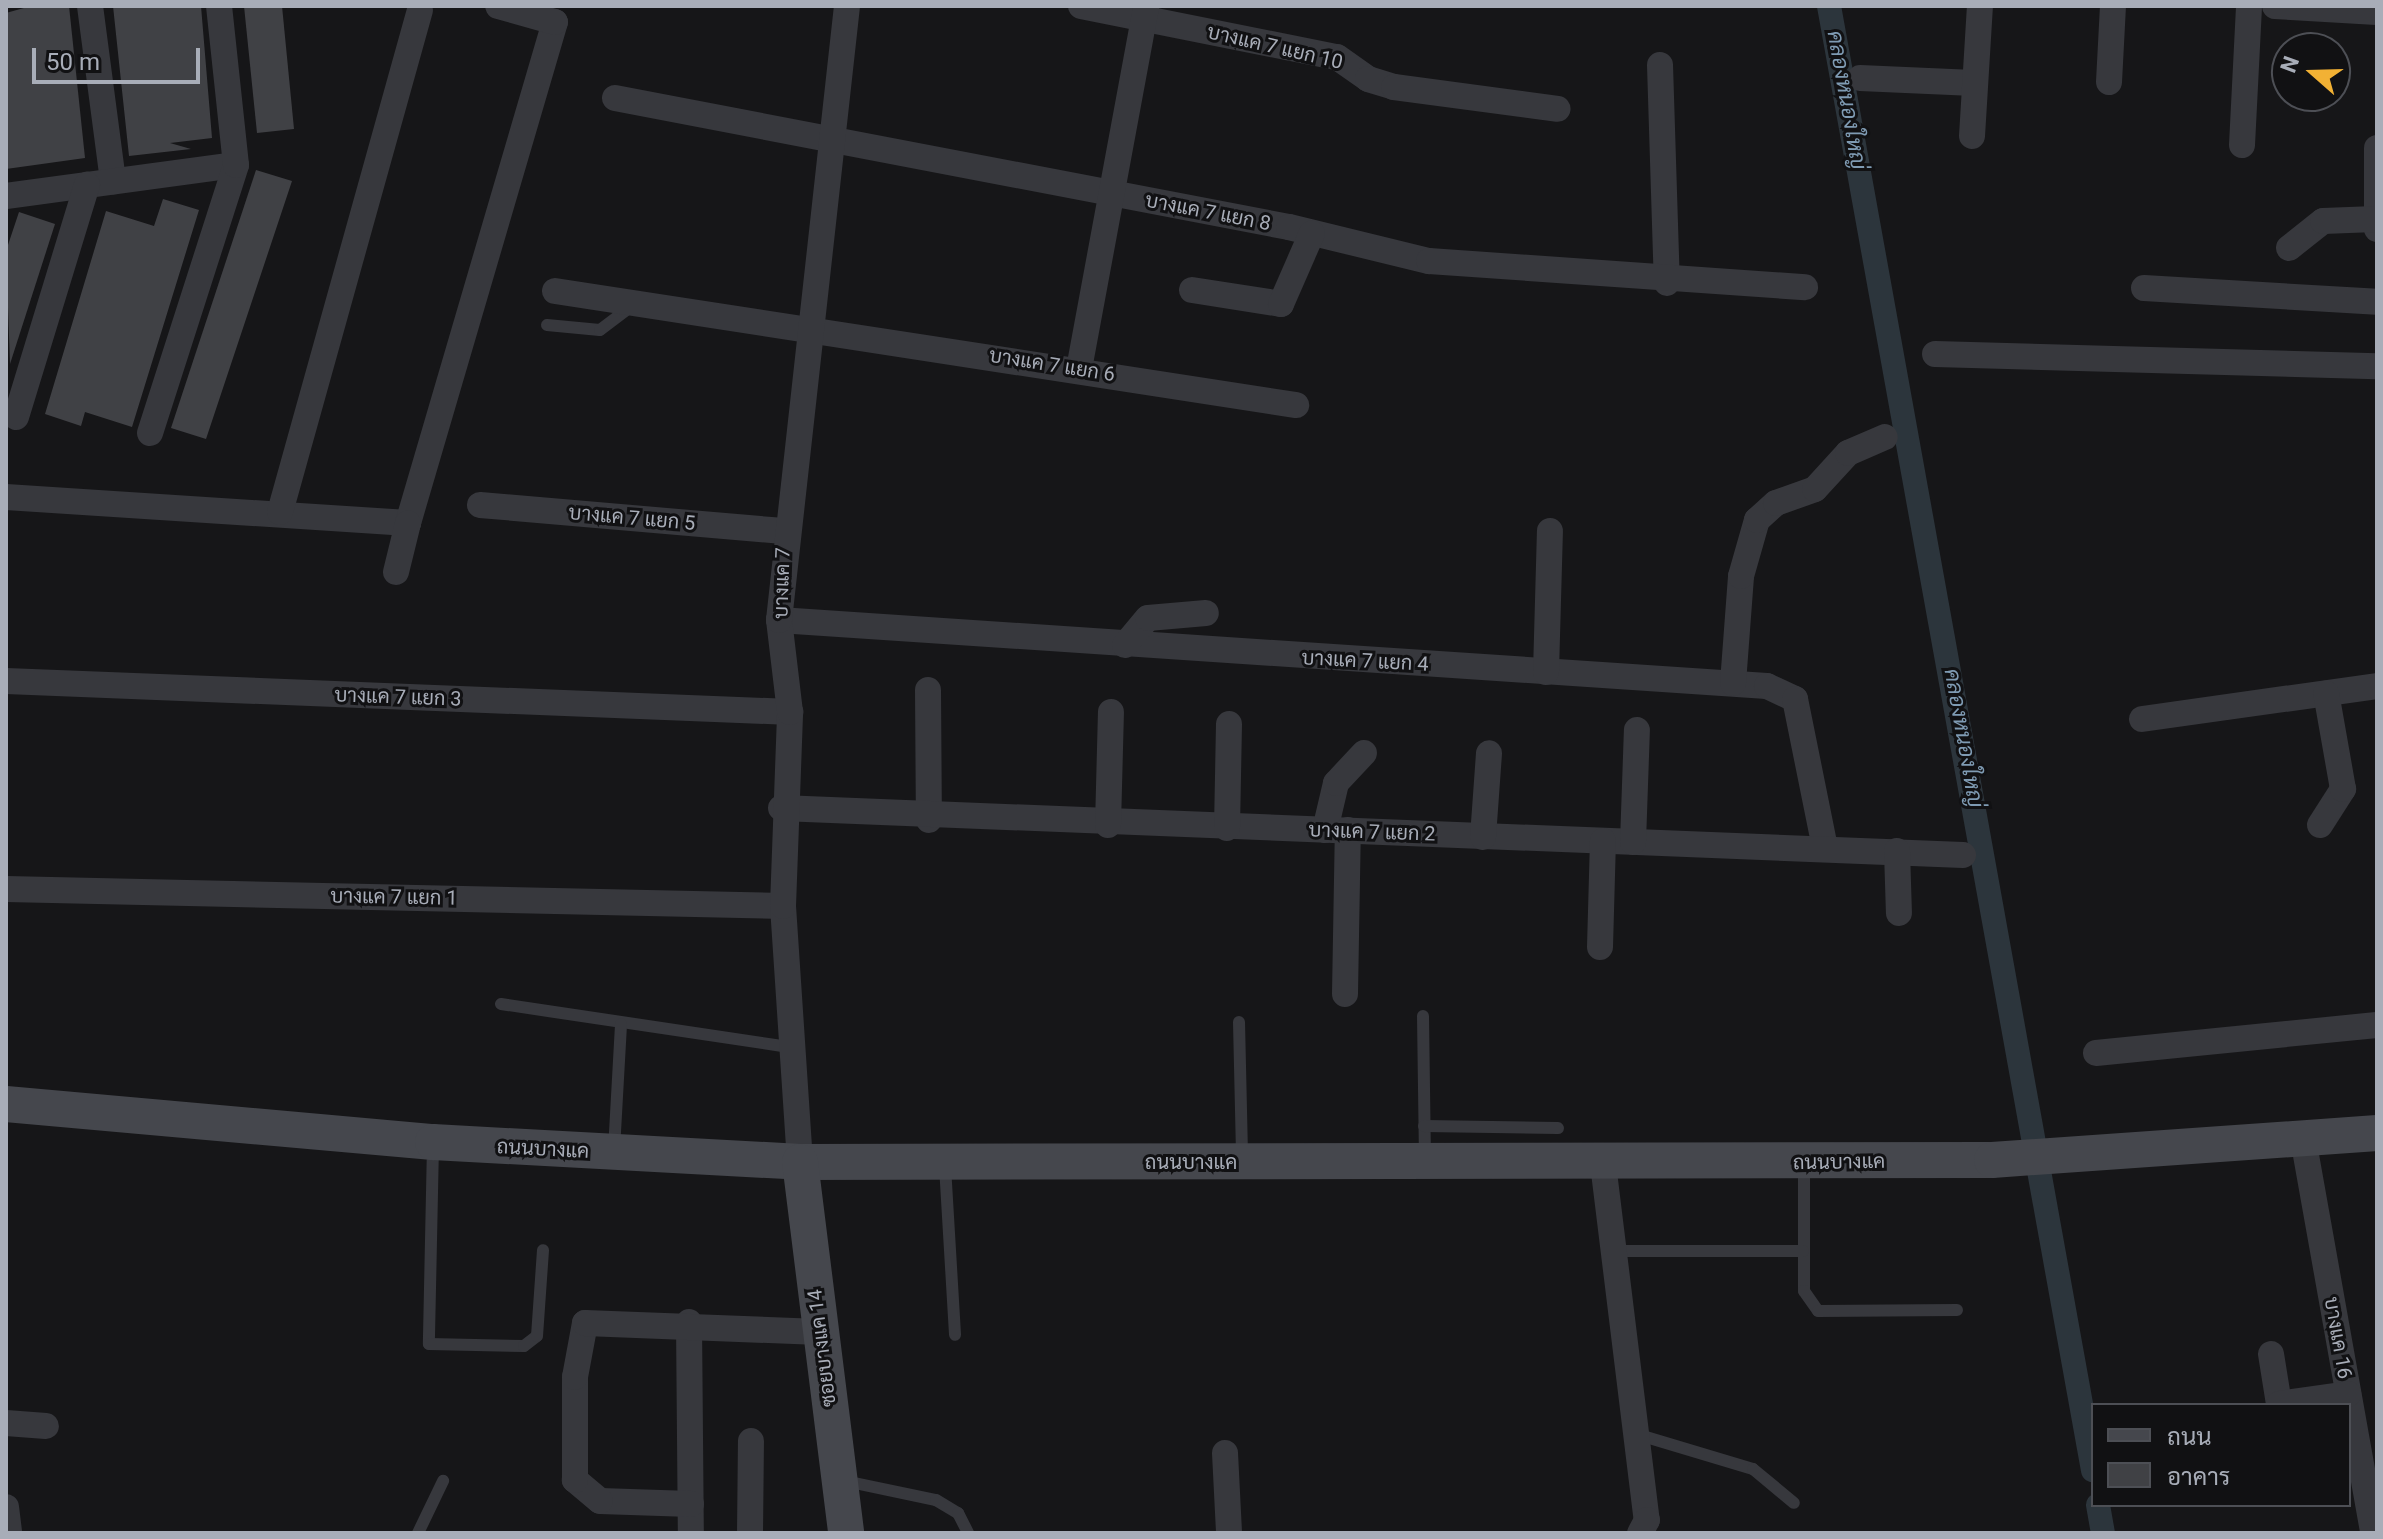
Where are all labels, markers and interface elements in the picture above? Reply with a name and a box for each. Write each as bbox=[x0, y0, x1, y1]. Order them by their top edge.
street label: บางแค 7 แยก 10 bbox=[1205, 20, 1345, 74]
water label: คลองหนองใหญ่ bbox=[1822, 28, 1872, 172]
scale bar bbox=[36, 32, 204, 82]
north arrow bbox=[2271, 32, 2351, 112]
text: 50 m bbox=[46, 48, 100, 76]
text: N bbox=[2275, 53, 2304, 76]
street label: บางแค 7 แยก 8 bbox=[1143, 188, 1273, 236]
street label: บางแค 7 แยก 6 bbox=[987, 343, 1117, 387]
street label: บางแค 7 แยก 5 bbox=[568, 501, 696, 535]
street label: บางแค 7 bbox=[769, 547, 795, 619]
street label: บางแค 7 แยก 4 bbox=[1301, 646, 1429, 676]
water label: คลองหนองใหญ่ bbox=[1939, 666, 1989, 810]
street label: บางแค 7 แยก 3 bbox=[334, 683, 462, 711]
street label: บางแค 7 แยก 2 bbox=[1308, 818, 1436, 846]
street label: บางแค 7 แยก 1 bbox=[330, 884, 458, 910]
street label: ถนนบางแค bbox=[496, 1135, 590, 1163]
street label: ถนนบางแค bbox=[1793, 1149, 1885, 1175]
street label: ถนนบางแค bbox=[1145, 1150, 1237, 1174]
street label: ซอยบางแค 14 bbox=[803, 1288, 841, 1408]
street label: บางแค 16 bbox=[2319, 1295, 2357, 1381]
legend bbox=[2091, 1403, 2351, 1507]
text: ถนน bbox=[2167, 1423, 2212, 1451]
text: อาคาร bbox=[2167, 1463, 2230, 1491]

